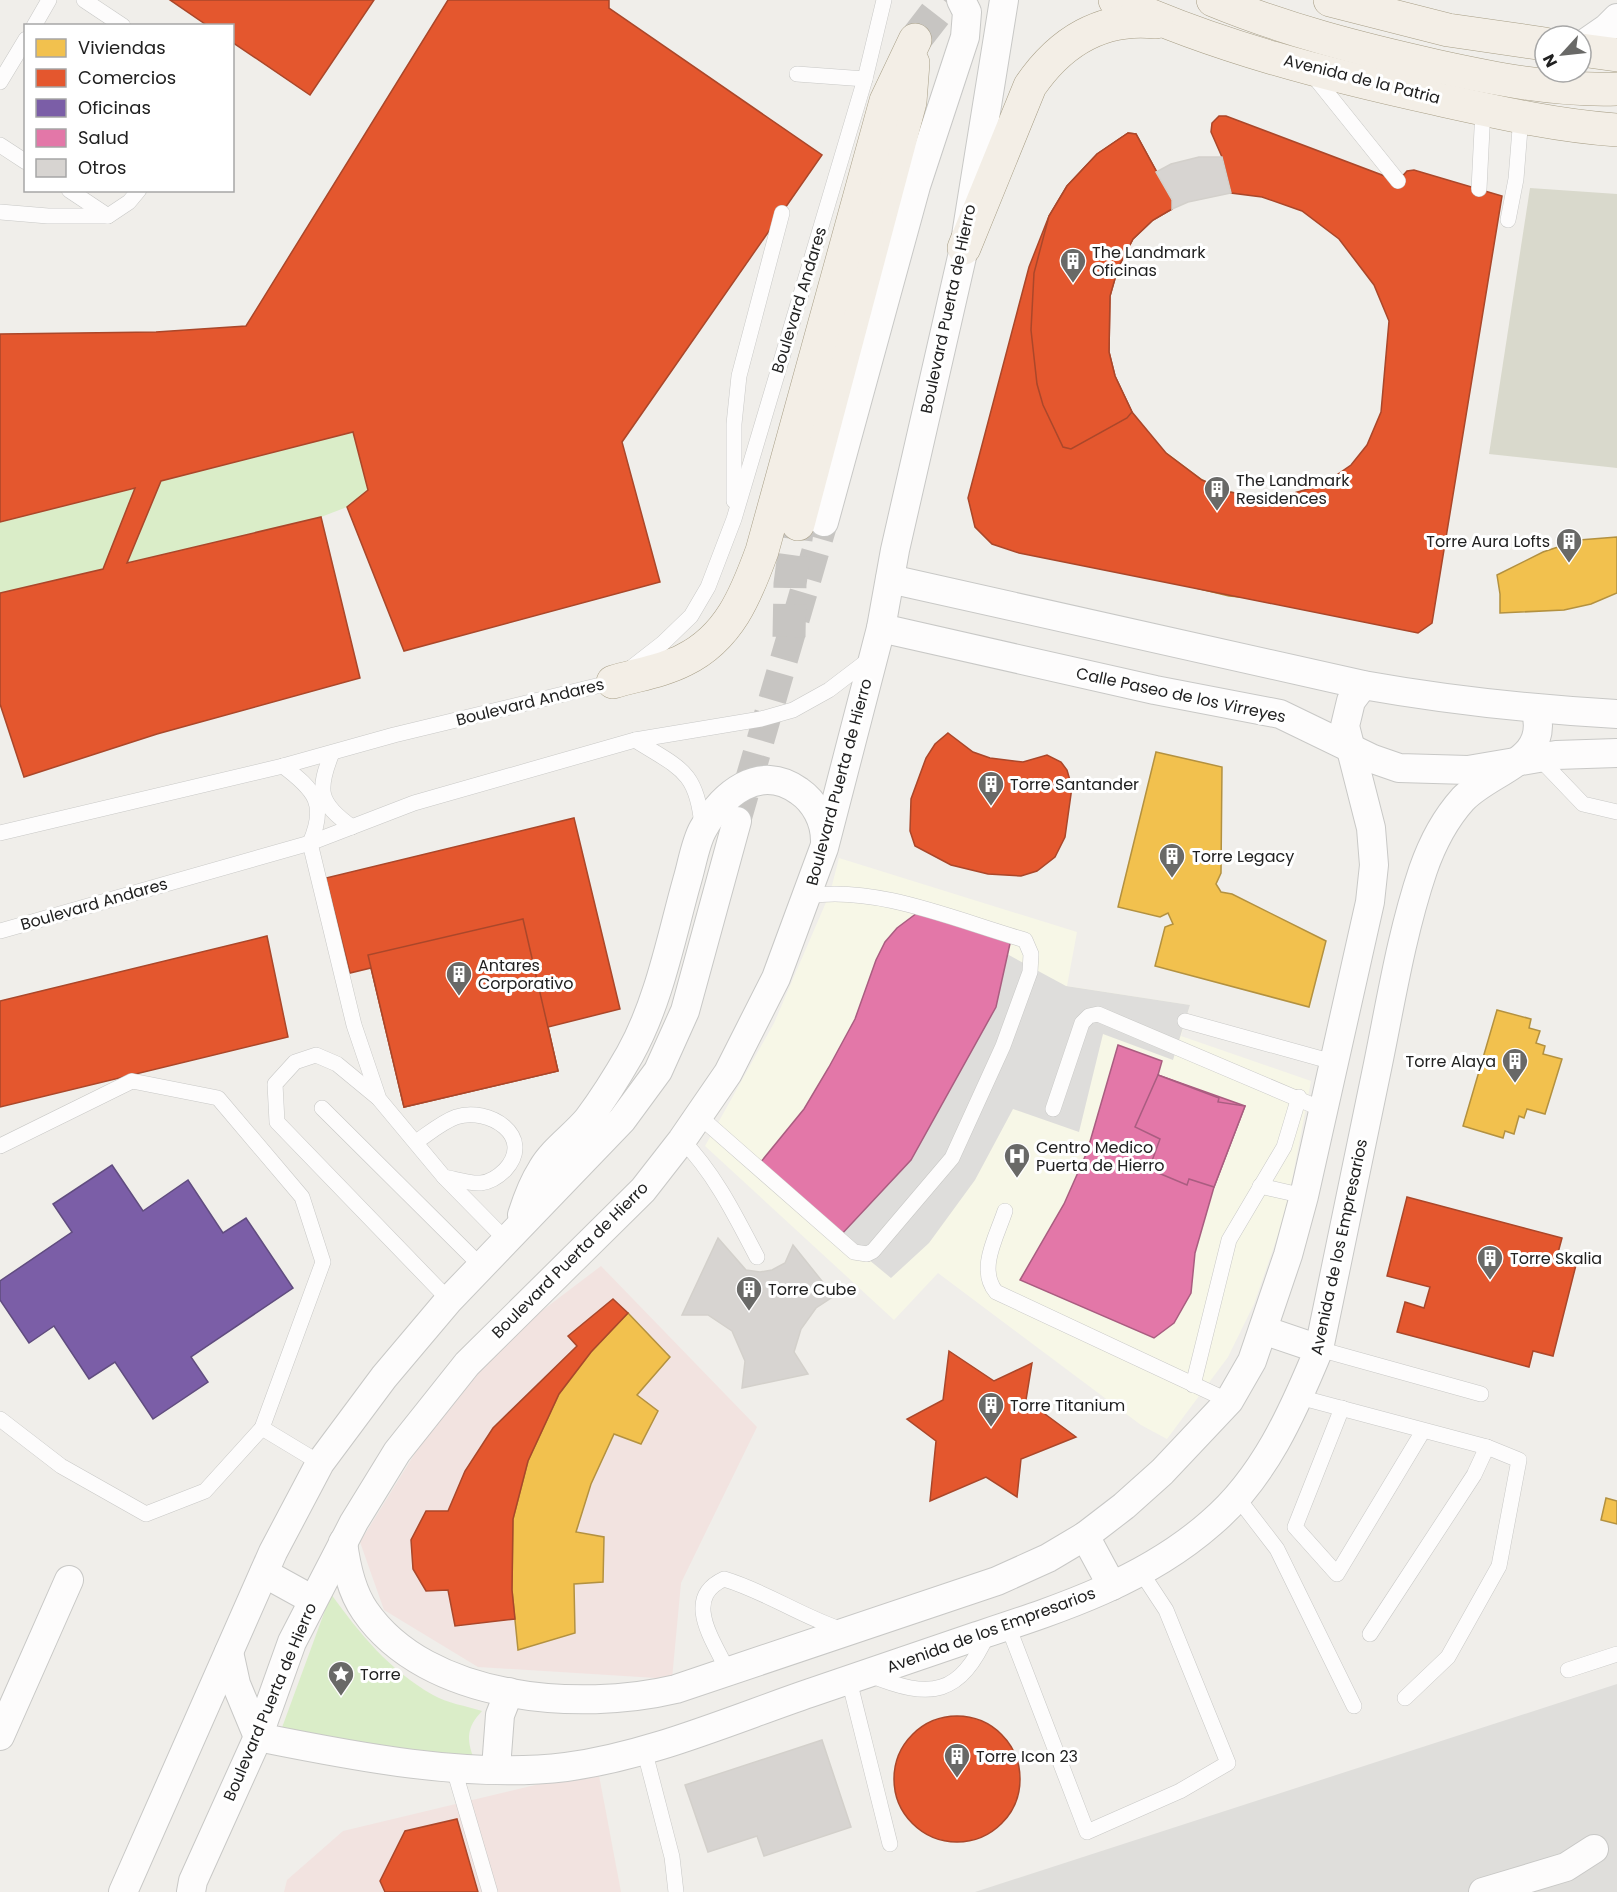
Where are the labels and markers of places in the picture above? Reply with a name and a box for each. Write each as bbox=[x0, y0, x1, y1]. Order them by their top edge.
place label: The Landmark Oficinas bbox=[1092, 241, 1206, 282]
building icon: The Landmark Oficinas bbox=[1058, 246, 1088, 284]
place label: The Landmark Residences bbox=[1236, 469, 1350, 510]
building icon: The Landmark Residences bbox=[1202, 474, 1232, 512]
building icon: Torre Aura Lofts bbox=[1554, 526, 1584, 564]
place label: Torre Aura Lofts bbox=[1426, 530, 1550, 553]
building icon: Torre Santander bbox=[976, 769, 1006, 807]
place label: Torre Santander bbox=[1010, 773, 1139, 796]
building icon: Torre Legacy bbox=[1157, 841, 1187, 879]
place label: Torre Legacy bbox=[1192, 845, 1294, 868]
place label: Antares Corporativo bbox=[478, 954, 573, 995]
building icon: Antares Corporativo bbox=[444, 959, 474, 997]
building icon: Torre Alaya bbox=[1500, 1046, 1530, 1084]
place label: Torre Alaya bbox=[1406, 1050, 1496, 1073]
place label: Centro Medico Puerta de Hierro bbox=[1036, 1136, 1164, 1177]
hospital icon: Centro Medico Puerta de Hierro bbox=[1002, 1141, 1032, 1179]
building icon: Torre Skalia bbox=[1475, 1243, 1505, 1281]
place label: Torre Skalia bbox=[1510, 1247, 1602, 1270]
building icon: Torre Cube bbox=[734, 1274, 764, 1312]
place label: Torre Cube bbox=[768, 1278, 856, 1301]
building icon: Torre Titanium bbox=[976, 1390, 1006, 1428]
place label: Torre Titanium bbox=[1010, 1394, 1125, 1417]
place icon: Torre bbox=[326, 1659, 356, 1697]
place label: Torre bbox=[360, 1663, 401, 1686]
building icon: Torre Icon 23 bbox=[942, 1741, 972, 1779]
place label: Torre Icon 23 bbox=[976, 1745, 1078, 1768]

